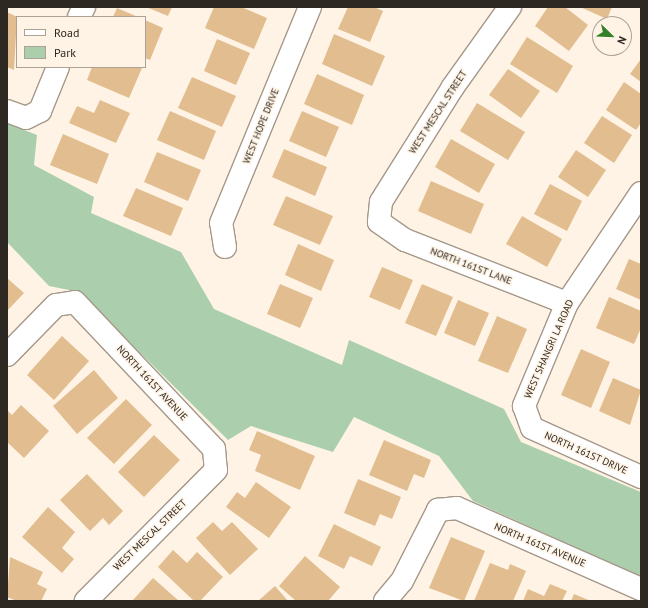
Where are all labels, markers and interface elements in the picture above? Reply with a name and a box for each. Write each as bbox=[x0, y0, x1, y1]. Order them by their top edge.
legend bbox=[16, 16, 146, 68]
north arrow bbox=[592, 16, 632, 56]
text: Road bbox=[54, 25, 79, 40]
text: N bbox=[614, 34, 630, 46]
text: Park bbox=[54, 45, 76, 60]
street label: WEST MESCAL STREET bbox=[406, 68, 470, 156]
street label: WEST HOPE DRIVE bbox=[240, 86, 282, 166]
street label: NORTH 161ST LANE bbox=[428, 245, 514, 287]
street label: WEST SHANGRI LA ROAD bbox=[522, 297, 576, 401]
street label: NORTH 161ST AVENUE bbox=[114, 343, 190, 423]
street label: NORTH 161ST DRIVE bbox=[542, 429, 630, 477]
street label: WEST MESCAL STREET bbox=[111, 497, 189, 573]
street label: NORTH 161ST AVENUE bbox=[492, 520, 588, 570]

